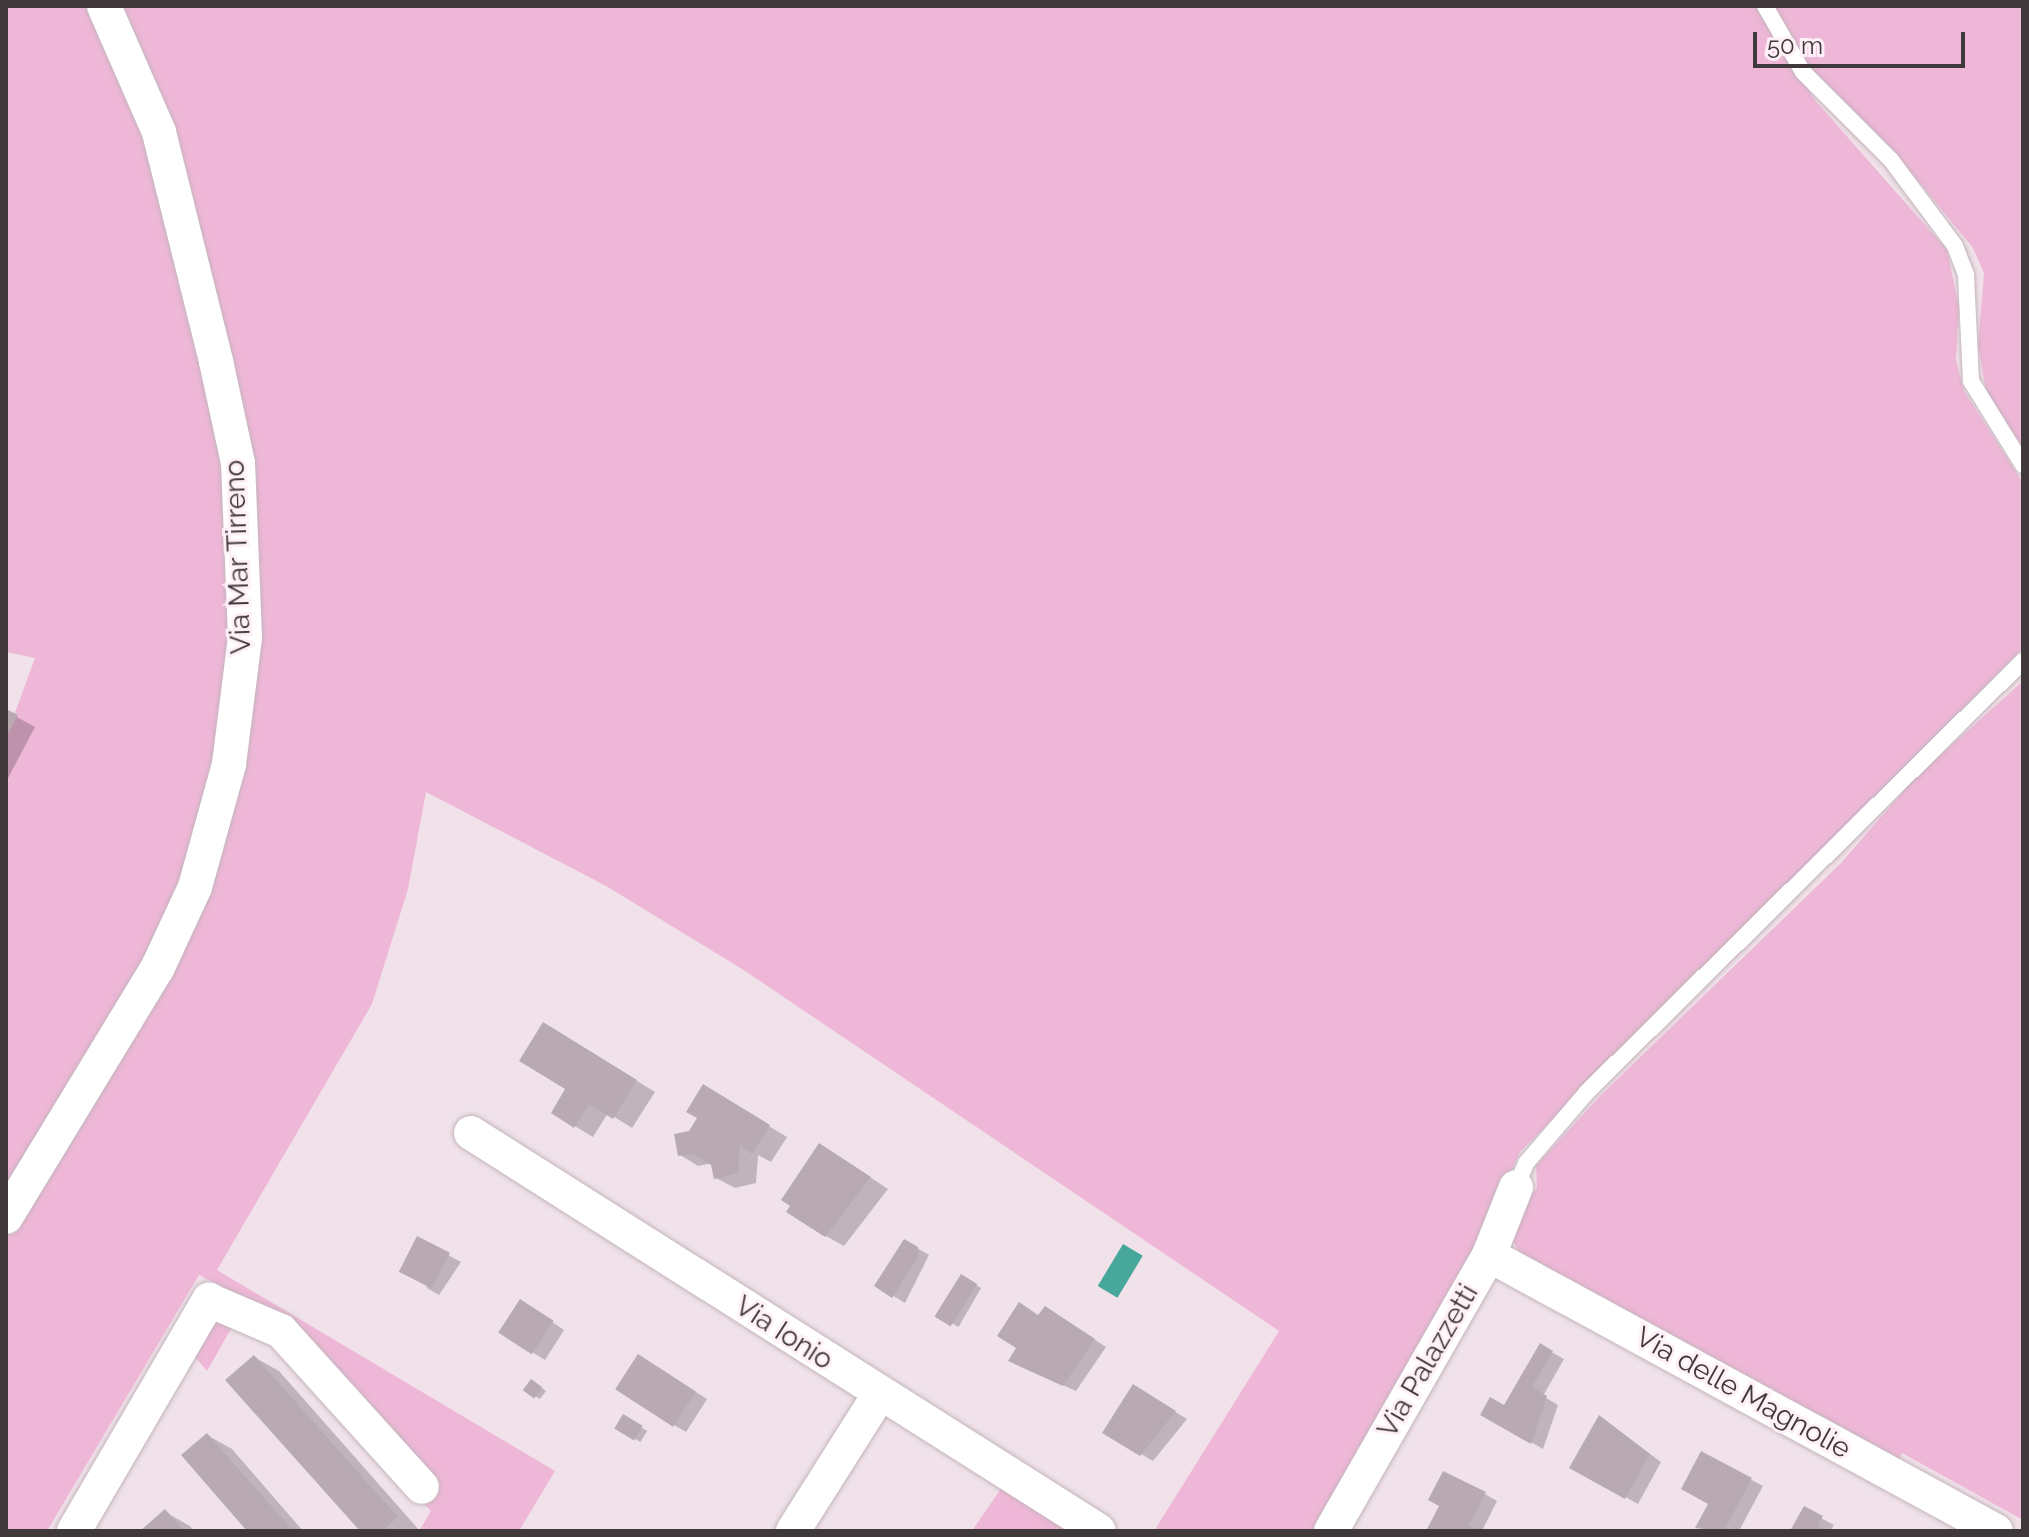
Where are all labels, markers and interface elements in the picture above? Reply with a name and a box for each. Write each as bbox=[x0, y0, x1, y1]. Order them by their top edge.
scale bar bbox=[1757, 16, 1969, 66]
text: 50 m bbox=[1767, 31, 1823, 60]
street label: Via Mar Tirreno bbox=[218, 458, 258, 656]
street label: Via Palazzetti bbox=[1371, 1278, 1485, 1444]
street label: Via Ionio bbox=[729, 1289, 839, 1377]
street label: Via delle Magnolie bbox=[1630, 1320, 1856, 1466]

